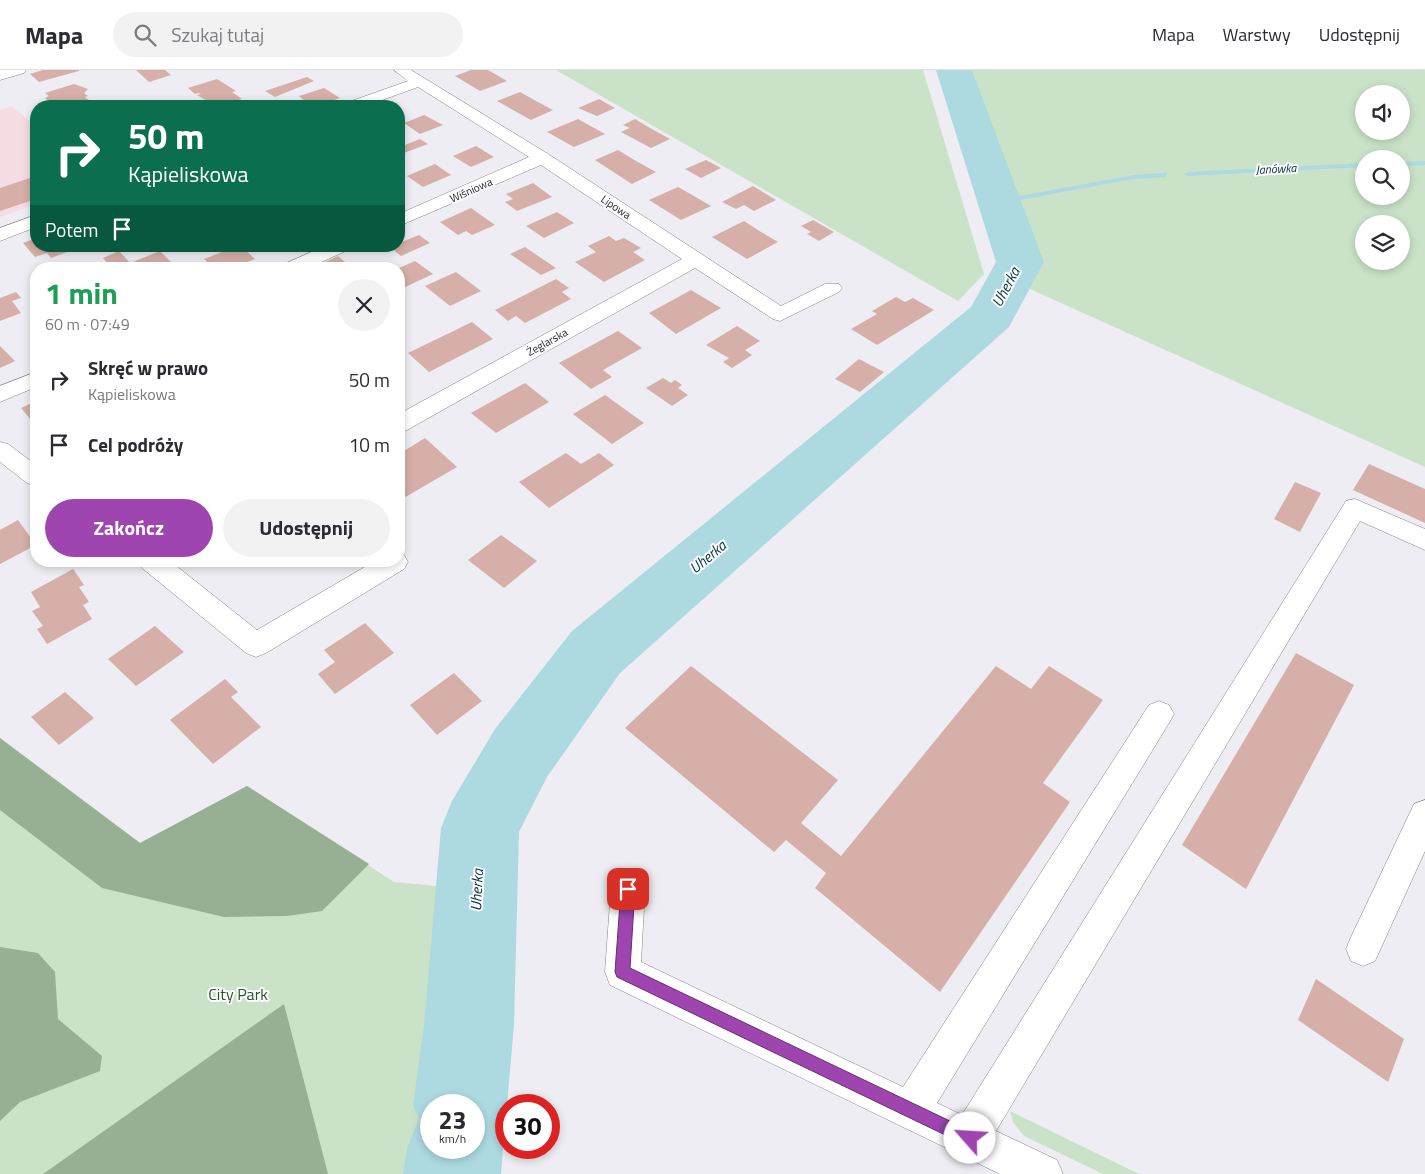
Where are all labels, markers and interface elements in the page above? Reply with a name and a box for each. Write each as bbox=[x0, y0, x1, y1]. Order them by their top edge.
search box bbox=[113, 12, 463, 57]
text: Mapa bbox=[25, 17, 83, 53]
text: Szukaj tutaj bbox=[171, 20, 264, 49]
icon: search bbox=[131, 21, 159, 49]
text: Mapa bbox=[1152, 21, 1195, 48]
text: Warstwy bbox=[1223, 21, 1291, 48]
text: Udostępnij bbox=[1319, 21, 1400, 48]
map controls bbox=[1355, 85, 1410, 270]
button: sound bbox=[1355, 85, 1410, 140]
text: 50 m bbox=[128, 109, 204, 163]
icon: right bbox=[45, 120, 110, 185]
button: search bbox=[1355, 150, 1410, 205]
text: Kąpieliskowa bbox=[128, 157, 249, 191]
water label: Janówka bbox=[1255, 158, 1298, 179]
street label: Wiśniowa bbox=[447, 173, 495, 206]
street label: Lipowa bbox=[598, 191, 635, 223]
text: Potem bbox=[45, 215, 98, 244]
icon: arrive bbox=[108, 215, 136, 243]
button: layers bbox=[1355, 215, 1410, 270]
water label: Uherka bbox=[986, 261, 1026, 311]
text: 1 min bbox=[45, 270, 118, 316]
button: close bbox=[338, 279, 390, 331]
text: 60 m · 07:49 bbox=[45, 312, 130, 336]
street label: Żeglarska bbox=[524, 324, 571, 360]
text: Skręć w prawo bbox=[88, 353, 208, 382]
text: 50 m bbox=[349, 365, 390, 394]
icon: right bbox=[45, 366, 73, 394]
text: Kąpieliskowa bbox=[88, 382, 176, 406]
text: Cel podróży bbox=[88, 430, 183, 459]
text: 10 m bbox=[349, 430, 390, 459]
icon: arrive bbox=[45, 431, 73, 459]
button: Zakończ bbox=[45, 499, 213, 557]
button: Udostępnij bbox=[223, 499, 390, 557]
water label: Uherka bbox=[684, 533, 732, 579]
water label: Uherka bbox=[464, 867, 489, 912]
pin bbox=[607, 868, 649, 910]
icon: arrive bbox=[614, 875, 642, 903]
park label: City Park bbox=[208, 982, 268, 1006]
speed limit sign: 30 bbox=[495, 1094, 560, 1159]
text: 23 bbox=[438, 1101, 467, 1139]
position arrow bbox=[943, 1111, 995, 1163]
text: km/h bbox=[439, 1129, 466, 1148]

